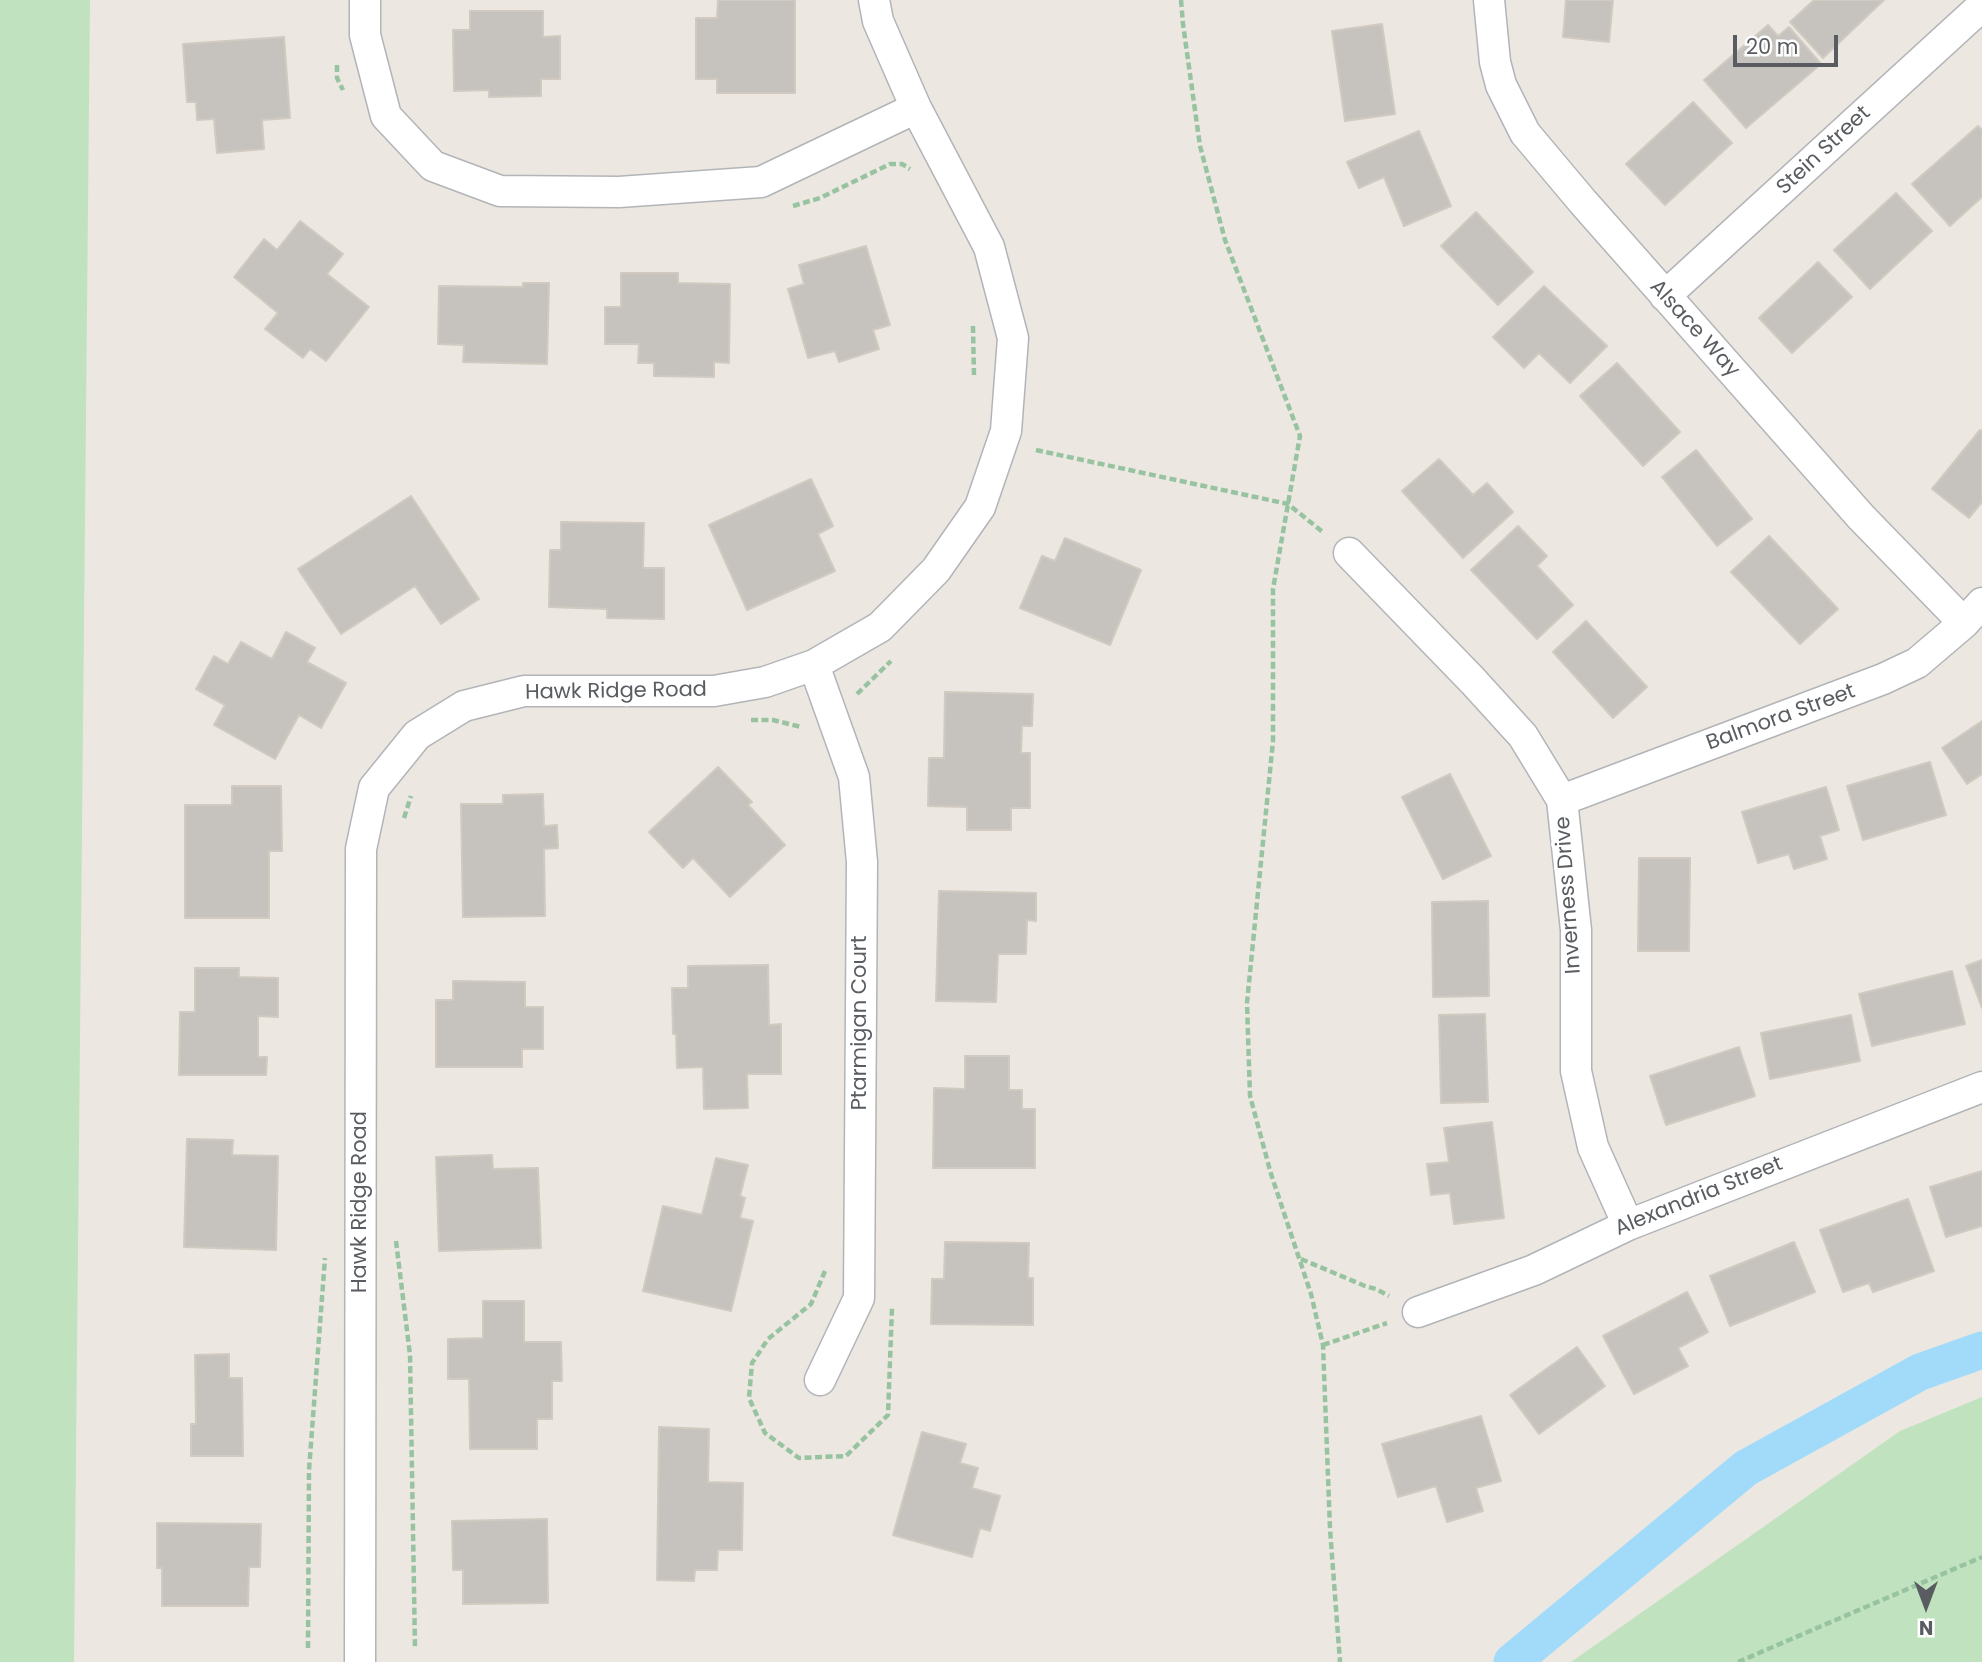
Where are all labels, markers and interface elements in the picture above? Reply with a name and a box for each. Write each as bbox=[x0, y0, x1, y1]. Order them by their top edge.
scale bar bbox=[1737, 21, 1842, 65]
text: 20 m bbox=[1746, 32, 1799, 61]
street label: Stein Street bbox=[1772, 101, 1876, 201]
street label: Alsace Way bbox=[1644, 275, 1744, 383]
street label: Hawk Ridge Road bbox=[525, 678, 707, 706]
street label: Balmora Street bbox=[1703, 679, 1859, 757]
street label: Inverness Drive bbox=[1551, 815, 1587, 975]
street label: Ptarmigan Court bbox=[848, 936, 874, 1110]
street label: Hawk Ridge Road bbox=[348, 1111, 374, 1293]
street label: Alexandria Street bbox=[1612, 1152, 1786, 1242]
north arrow bbox=[1891, 1571, 1961, 1641]
text: N bbox=[1919, 1614, 1933, 1641]

